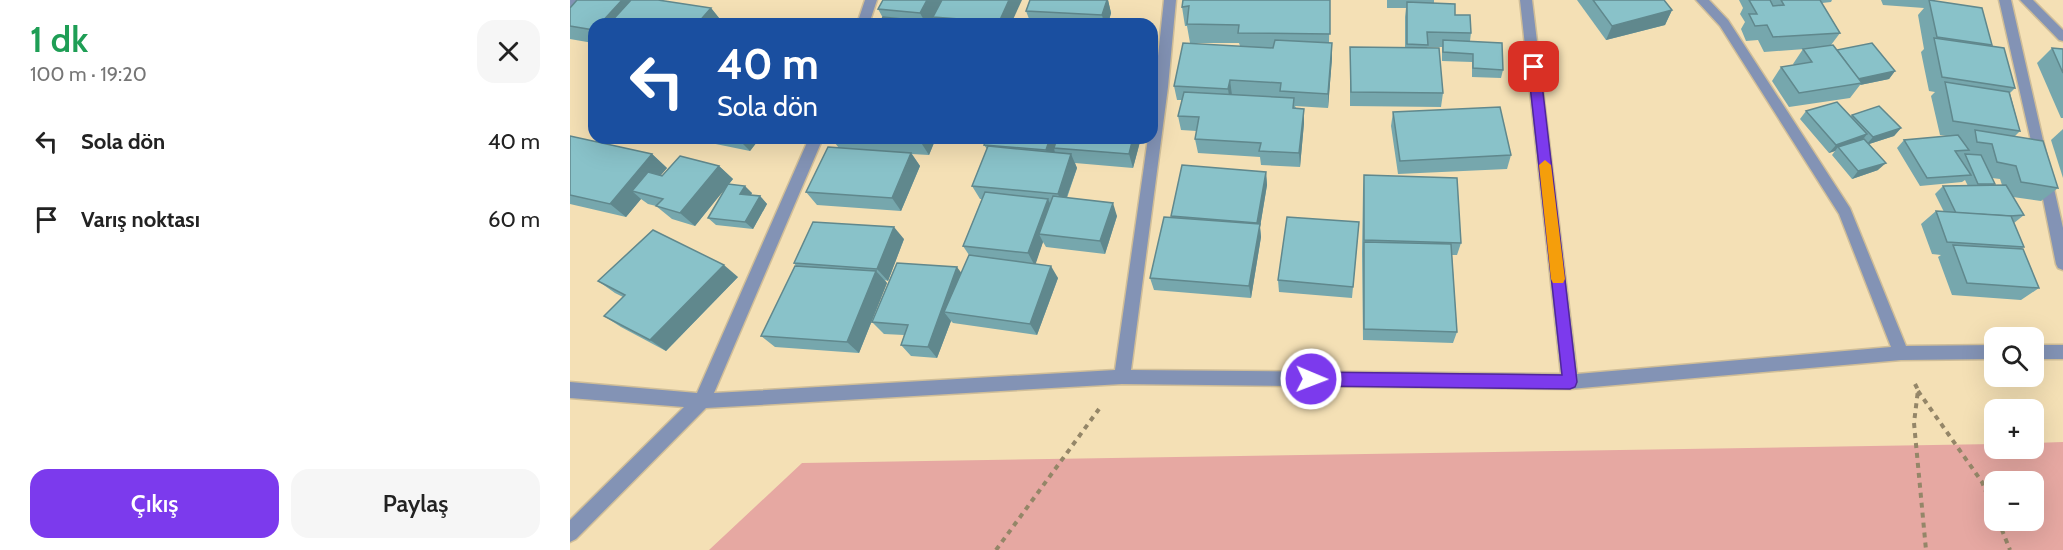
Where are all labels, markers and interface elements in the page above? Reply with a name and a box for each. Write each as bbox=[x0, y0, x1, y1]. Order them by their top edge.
text: 1 dk bbox=[30, 17, 88, 61]
button: close bbox=[477, 20, 540, 83]
text: 40 m bbox=[717, 38, 819, 90]
pin bbox=[1508, 41, 1559, 92]
icon: left bbox=[618, 42, 696, 120]
icon: arrive bbox=[1517, 50, 1550, 83]
text: 100 m · 19:20 bbox=[30, 62, 147, 86]
text: Sola dön bbox=[717, 90, 818, 123]
icon: left bbox=[30, 125, 63, 158]
text: Sola dön bbox=[81, 128, 165, 155]
text: 40 m bbox=[488, 128, 540, 155]
icon: arrive bbox=[30, 203, 63, 236]
text: Varış noktası bbox=[81, 206, 200, 233]
text: 60 m bbox=[488, 206, 540, 233]
map controls bbox=[1984, 327, 2044, 531]
button: search bbox=[1984, 327, 2044, 387]
position arrow bbox=[1279, 347, 1343, 411]
button: + bbox=[1984, 399, 2044, 459]
button: Çıkış bbox=[30, 469, 279, 538]
button: Paylaş bbox=[291, 469, 540, 538]
button: − bbox=[1984, 471, 2044, 531]

